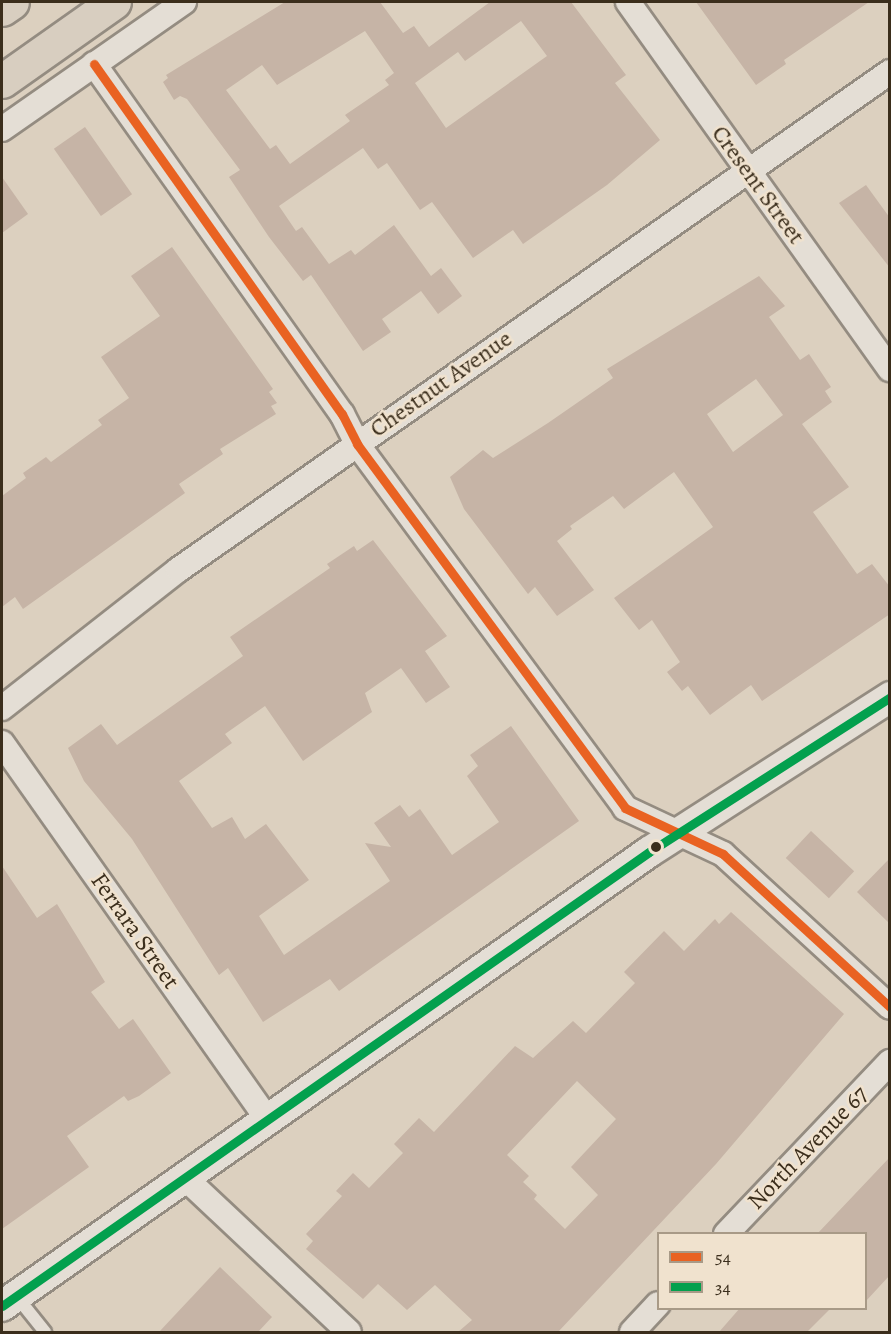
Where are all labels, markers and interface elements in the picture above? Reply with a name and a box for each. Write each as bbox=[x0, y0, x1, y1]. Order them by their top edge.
street label: Cresent Street bbox=[705, 120, 811, 250]
street label: Chestnut Avenue bbox=[365, 324, 517, 444]
unlabelled marker bbox=[650, 841, 662, 853]
street label: Ferrara Street bbox=[84, 867, 186, 995]
street label: North Avenue 67 bbox=[742, 1080, 874, 1216]
legend bbox=[657, 1232, 867, 1310]
text: 54 bbox=[715, 1245, 731, 1269]
text: 34 bbox=[715, 1275, 731, 1299]

